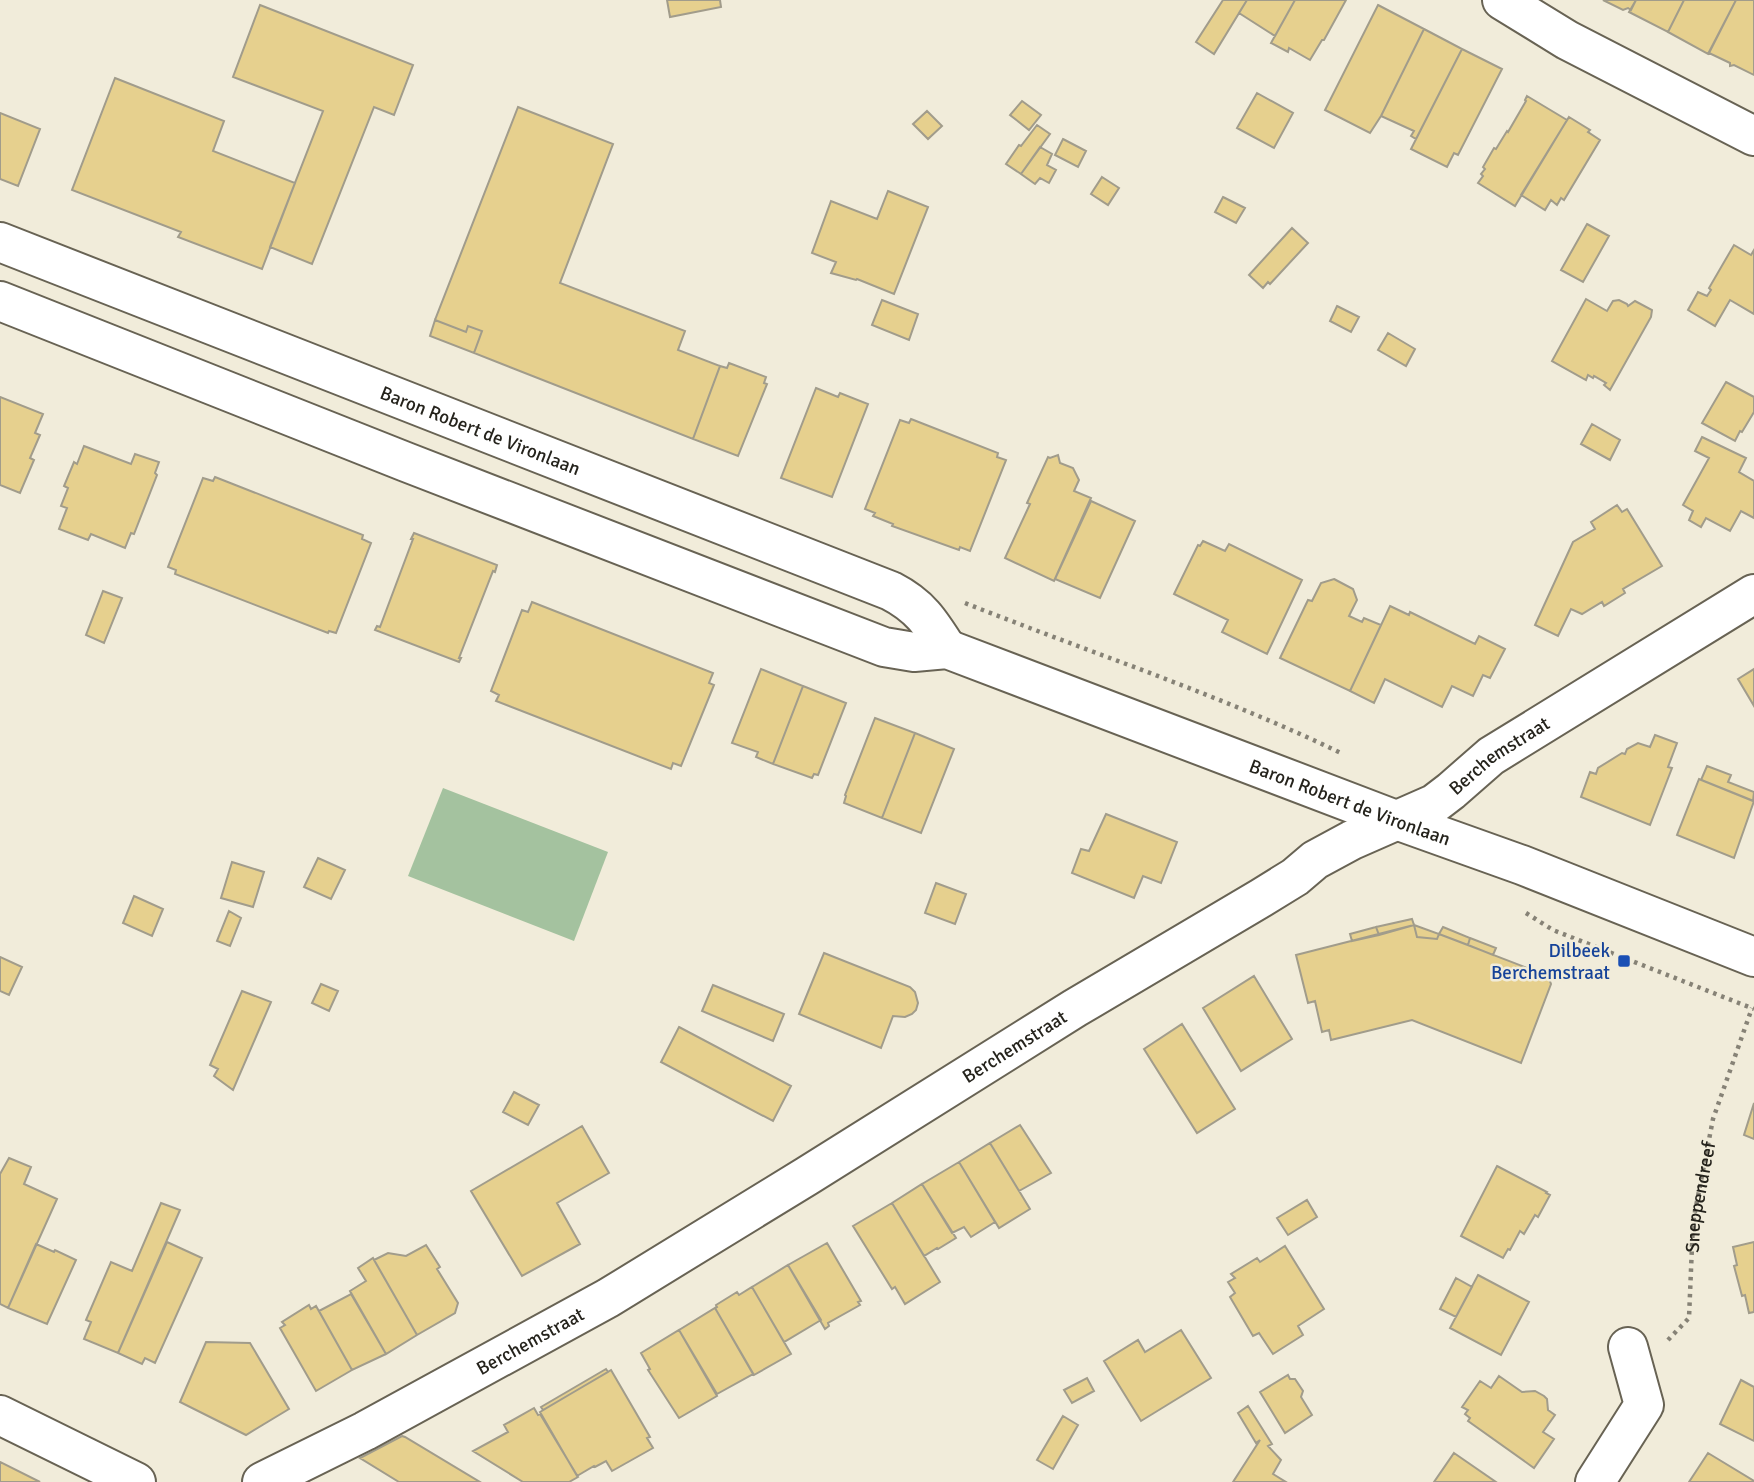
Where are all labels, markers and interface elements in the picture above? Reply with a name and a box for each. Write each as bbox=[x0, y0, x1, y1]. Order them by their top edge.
street label: Baron Robert de Vironlaan bbox=[377, 381, 584, 481]
street label: Berchemstraat bbox=[1444, 712, 1555, 801]
street label: Baron Robert de Vironlaan bbox=[1246, 754, 1454, 851]
place label: Dilbeek Berchemstraat bbox=[1491, 939, 1610, 985]
marker: Dilbeek Berchemstraat bbox=[1616, 953, 1632, 969]
street label: Berchemstraat bbox=[958, 1005, 1072, 1089]
street label: Sneppendreef bbox=[1681, 1138, 1722, 1253]
street label: Berchemstraat bbox=[472, 1302, 589, 1381]

